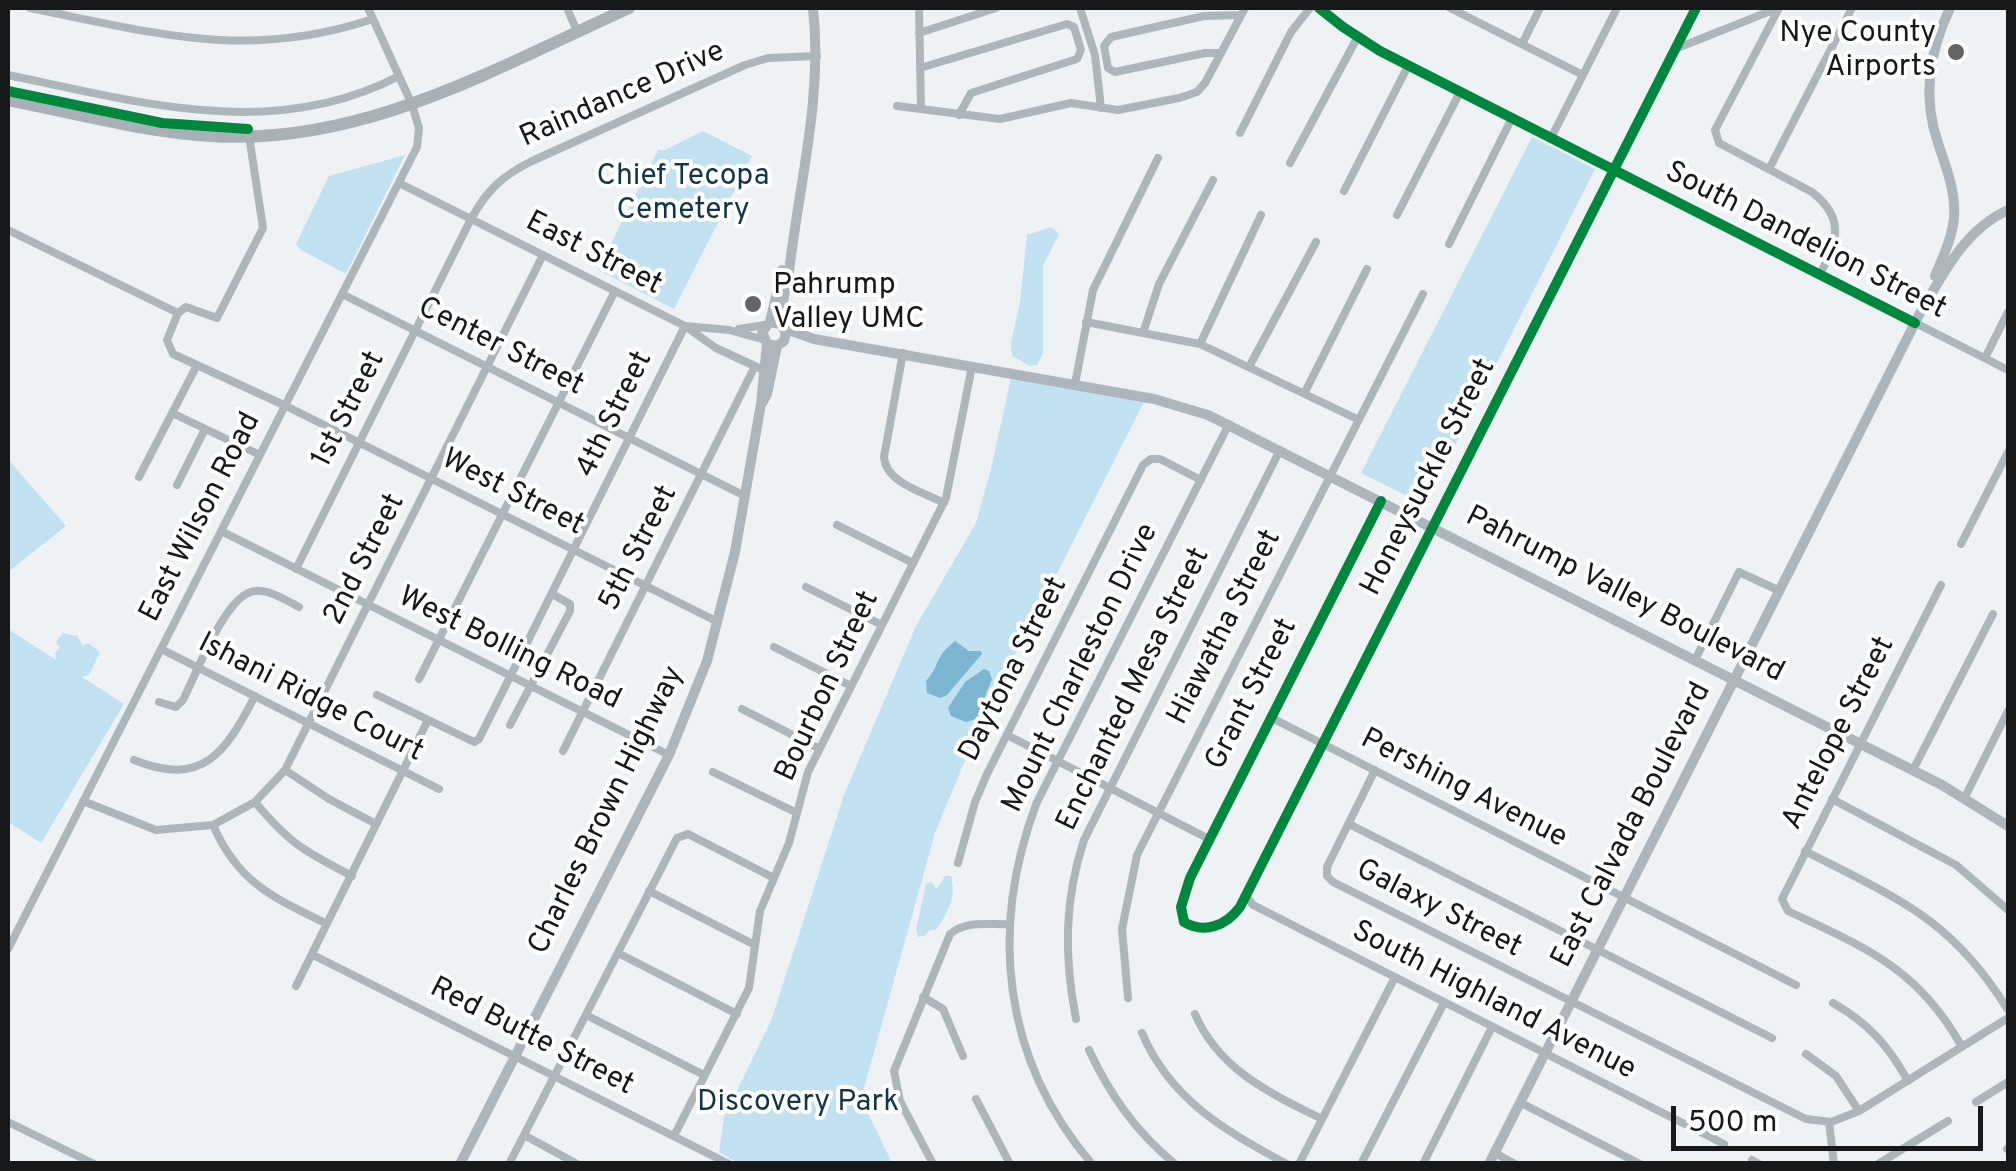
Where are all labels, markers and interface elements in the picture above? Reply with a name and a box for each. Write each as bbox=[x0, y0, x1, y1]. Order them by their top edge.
place label: Nye County Airports bbox=[1779, 17, 1936, 88]
street label: Raindance Drive bbox=[515, 35, 731, 157]
marker: Nye County Airports bbox=[1945, 41, 1967, 63]
street label: South Dandelion Street bbox=[1658, 155, 1952, 329]
park label: Chief Tecopa Cemetery bbox=[597, 160, 769, 230]
street label: East Street bbox=[519, 205, 667, 305]
place label: Pahrump Valley UMC bbox=[773, 269, 925, 340]
street label: Center Street bbox=[411, 291, 589, 405]
marker: Pahrump Valley UMC bbox=[742, 293, 764, 315]
street label: 1st Street bbox=[306, 346, 394, 474]
street label: 4th Street bbox=[570, 346, 662, 484]
street label: Honeysuckle Street bbox=[1355, 354, 1505, 602]
street label: East Wilson Road bbox=[134, 407, 270, 629]
street label: West Street bbox=[435, 443, 589, 545]
street label: 5th Street bbox=[593, 480, 687, 618]
street label: 2nd Street bbox=[318, 488, 414, 632]
street label: Pahrump Valley Boulevard bbox=[1459, 500, 1789, 692]
street label: Mount Charleston Drive bbox=[996, 519, 1168, 819]
street label: Hiawatha Street bbox=[1161, 525, 1291, 731]
street label: Enchanted Mesa Street bbox=[1051, 543, 1219, 837]
street label: Daytona Street bbox=[953, 572, 1077, 768]
street label: West Bolling Road bbox=[392, 580, 626, 720]
street label: Bourbon Street bbox=[769, 586, 889, 788]
street label: Grant Street bbox=[1199, 613, 1307, 777]
street label: Ishani Ridge Court bbox=[191, 627, 429, 771]
street label: Antelope Street bbox=[1776, 632, 1904, 836]
street label: Charles Brown Highway bbox=[523, 661, 693, 961]
street label: East Calvada Boulevard bbox=[1545, 677, 1721, 975]
street label: Pershing Avenue bbox=[1354, 722, 1572, 858]
street label: Galaxy Street bbox=[1349, 853, 1527, 967]
street label: South Highland Avenue bbox=[1345, 915, 1641, 1089]
street label: Red Butte Street bbox=[423, 971, 639, 1105]
park label: Discovery Park bbox=[697, 1086, 899, 1122]
scale bar bbox=[1676, 1086, 1988, 1148]
text: 500 m bbox=[1688, 1105, 1777, 1142]

